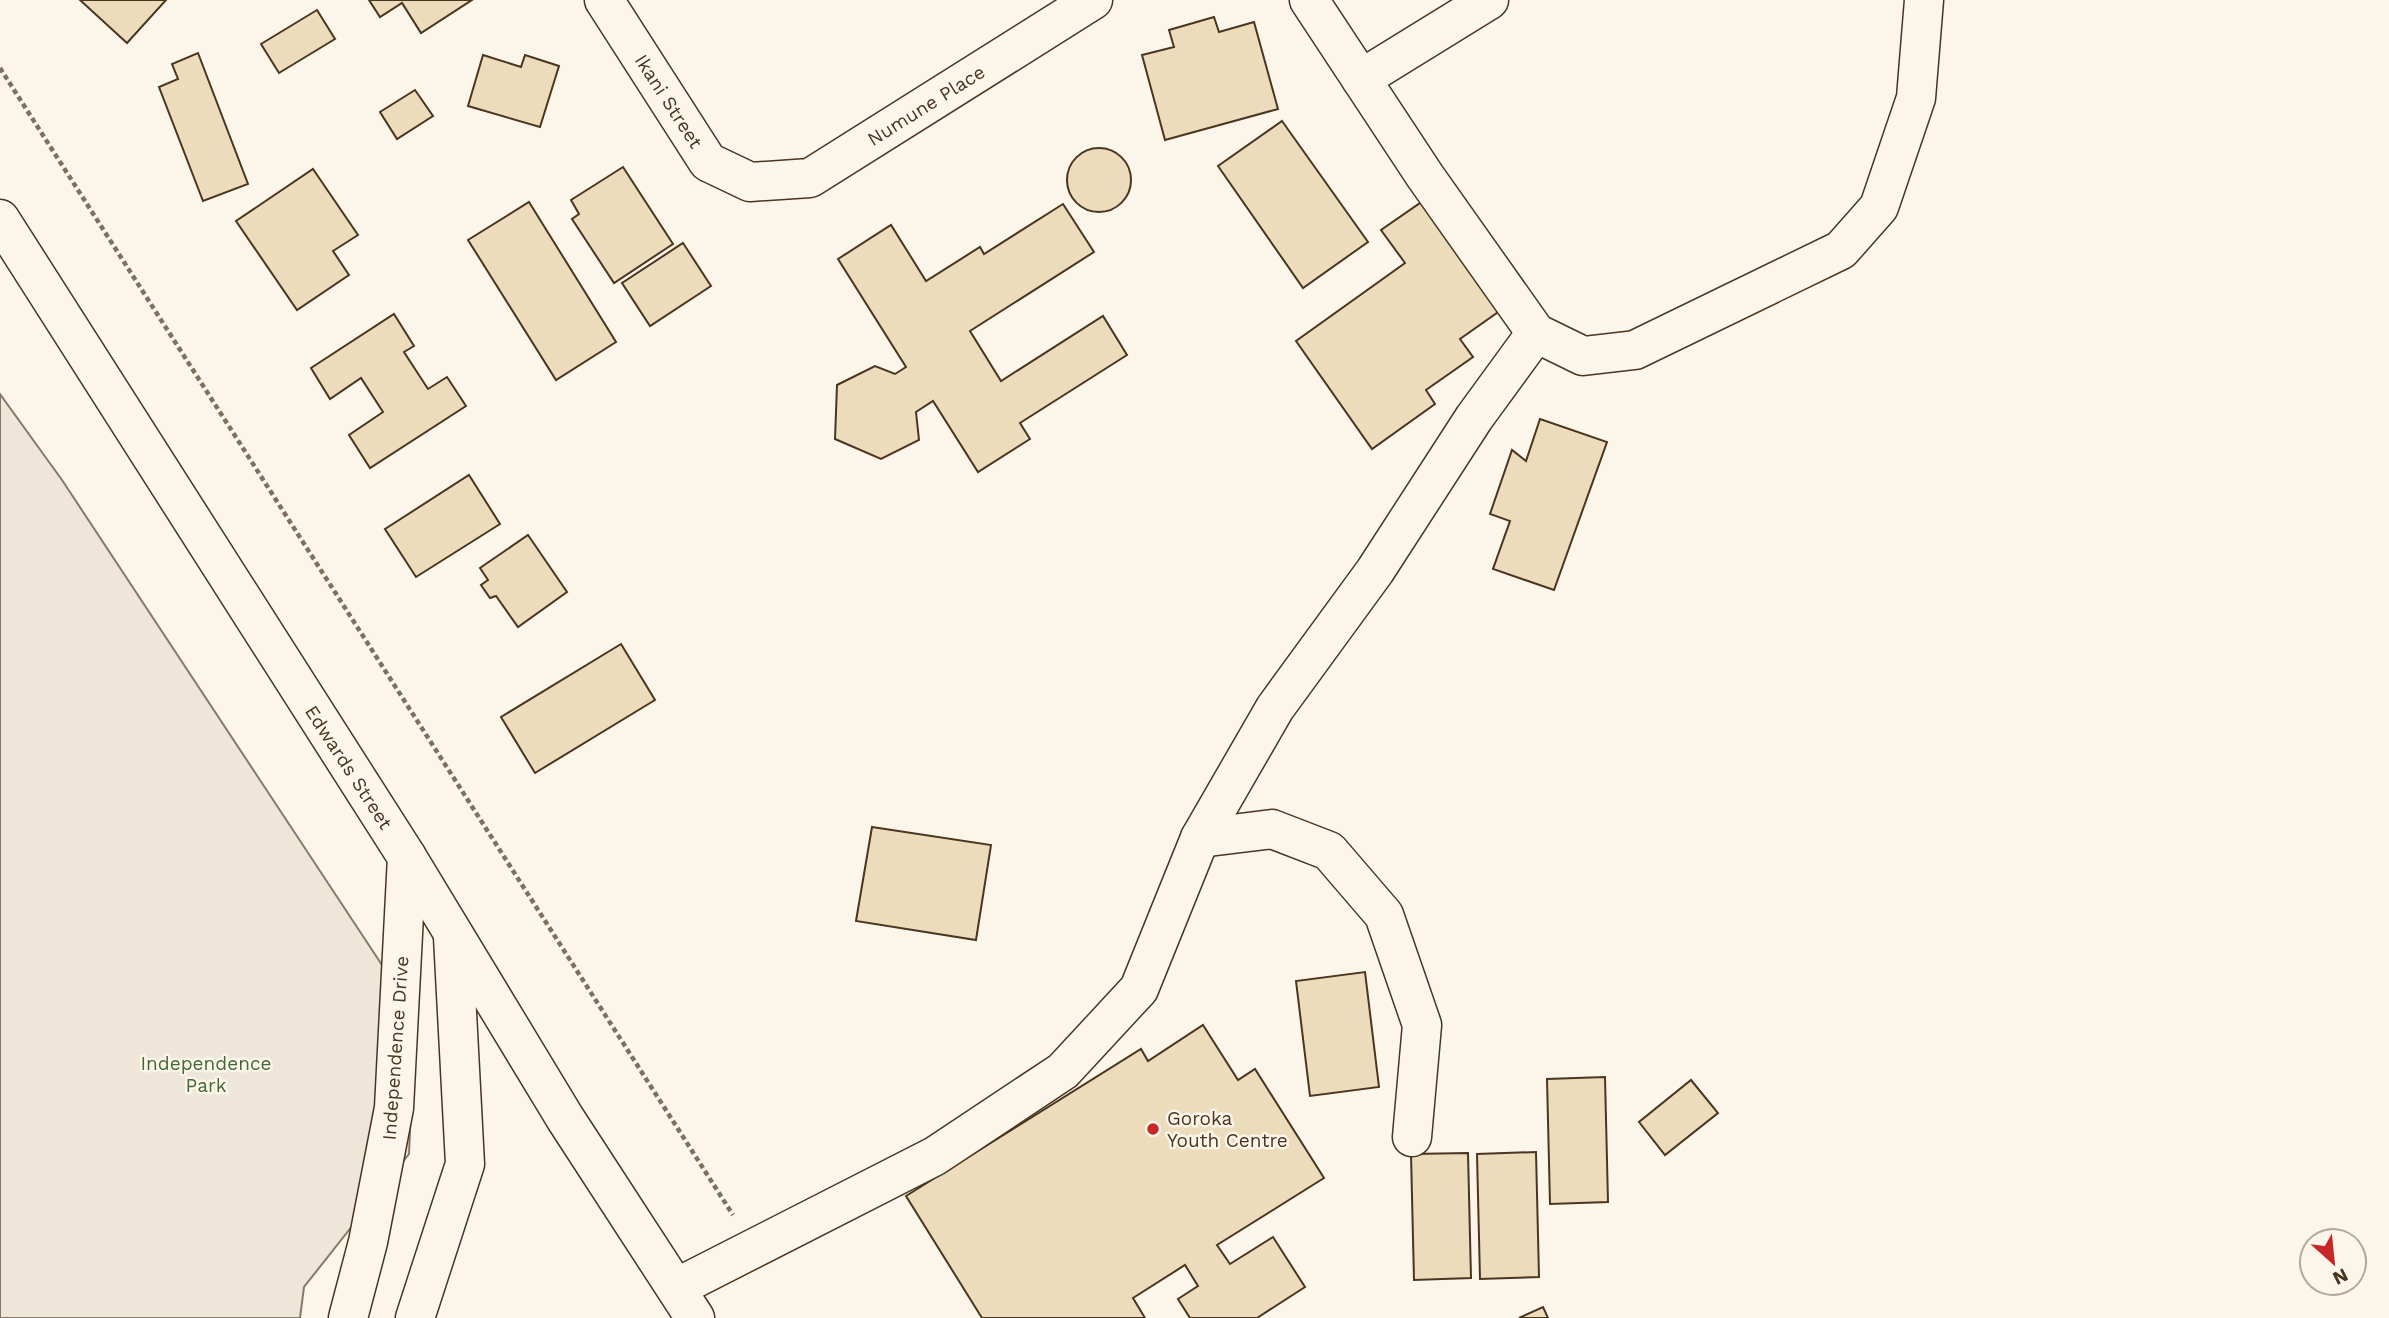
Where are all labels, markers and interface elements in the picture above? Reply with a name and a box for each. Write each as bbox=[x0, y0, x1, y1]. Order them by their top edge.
street label: Ikani Street bbox=[630, 50, 707, 153]
street label: Numune Place bbox=[863, 60, 989, 151]
street label: Edwards Street bbox=[300, 701, 397, 834]
street label: Independence Drive bbox=[378, 955, 413, 1141]
park label: Independence Park bbox=[140, 1052, 272, 1097]
place label: Goroka Youth Centre bbox=[1167, 1107, 1288, 1152]
marker: Goroka Youth Centre bbox=[1145, 1121, 1161, 1137]
north arrow bbox=[2298, 1227, 2368, 1297]
text: N bbox=[2329, 1263, 2352, 1290]

